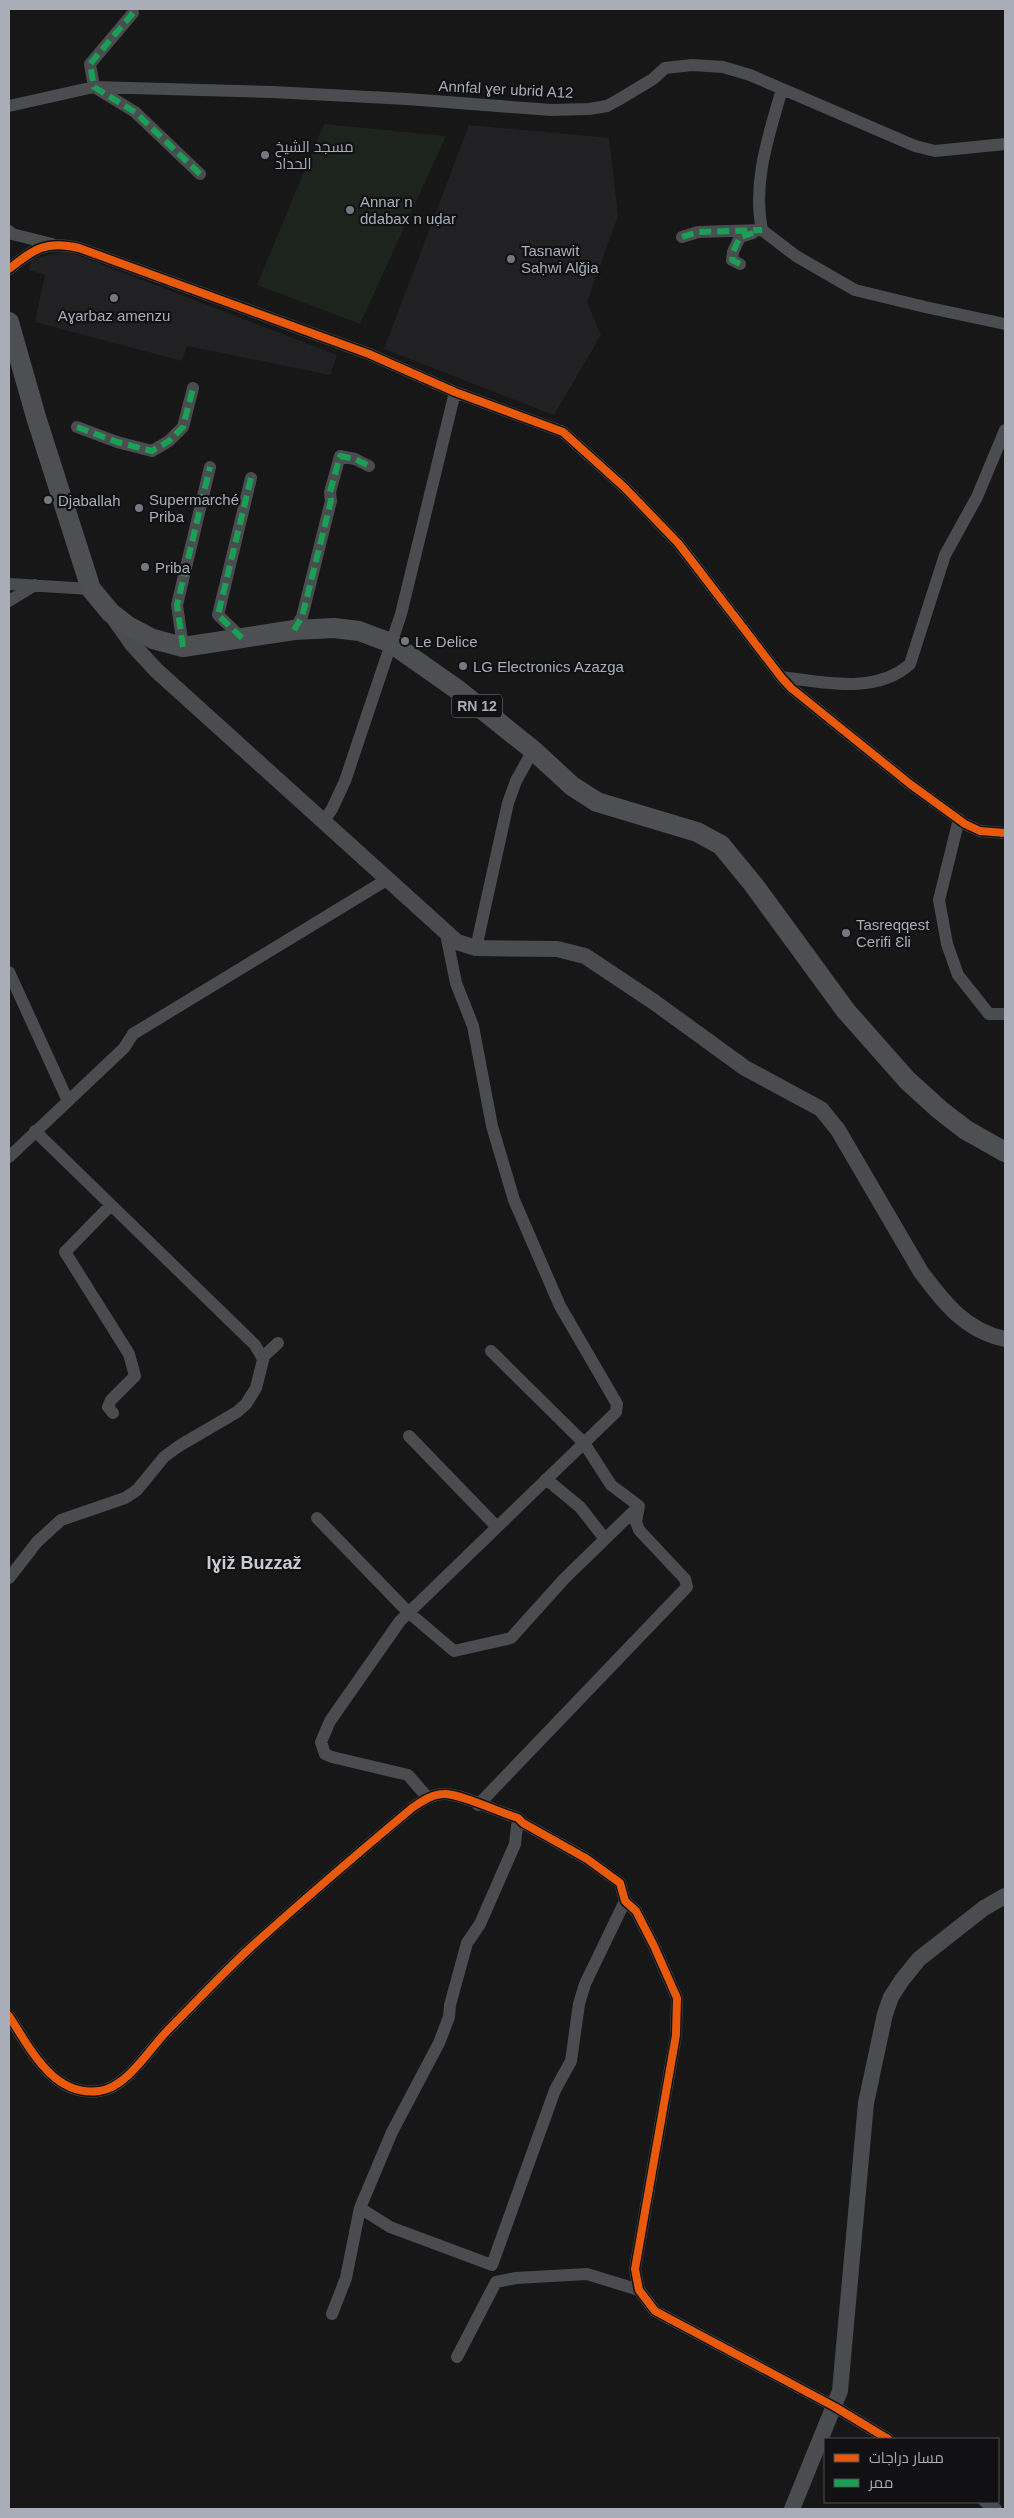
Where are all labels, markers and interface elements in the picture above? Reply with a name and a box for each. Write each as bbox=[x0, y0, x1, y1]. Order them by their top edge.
street label: Annfal ɣer ubrid A12 bbox=[438, 77, 574, 101]
place label: مسجد الشيخ الحداد bbox=[275, 138, 354, 172]
marker: مسجد الشيخ الحداد bbox=[259, 149, 271, 161]
place label: Annar n ddabax n uḍar bbox=[360, 193, 456, 227]
marker: Annar n ddabax n uḍar bbox=[344, 204, 356, 216]
place label: Tasnawit Saḥwi Alǧia bbox=[521, 242, 599, 276]
marker: Tasnawit Saḥwi Alǧia bbox=[505, 253, 517, 265]
marker: Aɣarbaz amenzu bbox=[108, 292, 120, 304]
place label: Aɣarbaz amenzu bbox=[58, 307, 170, 324]
place label: Supermarché Priba bbox=[149, 491, 239, 525]
place label: Djaballah bbox=[58, 492, 121, 509]
marker: Djaballah bbox=[42, 494, 54, 506]
marker: Supermarché Priba bbox=[133, 502, 145, 514]
place label: Priba bbox=[155, 559, 191, 576]
marker: Priba bbox=[139, 561, 151, 573]
place label: Le Delice bbox=[415, 633, 478, 650]
marker: Le Delice bbox=[399, 635, 411, 647]
place label: LG Electronics Azazga bbox=[473, 658, 625, 675]
marker: LG Electronics Azazga bbox=[457, 660, 469, 672]
road number: RN 12 bbox=[452, 694, 502, 718]
place label: Tasreqqest Cerifi Ɛli bbox=[856, 916, 930, 950]
marker: Tasreqqest Cerifi Ɛli bbox=[840, 927, 852, 939]
district label: Iɣiž Buzzaž bbox=[206, 1553, 302, 1573]
legend bbox=[824, 2438, 999, 2503]
text: مسار دراجات bbox=[869, 2449, 944, 2467]
text: ممر bbox=[868, 2474, 893, 2492]

